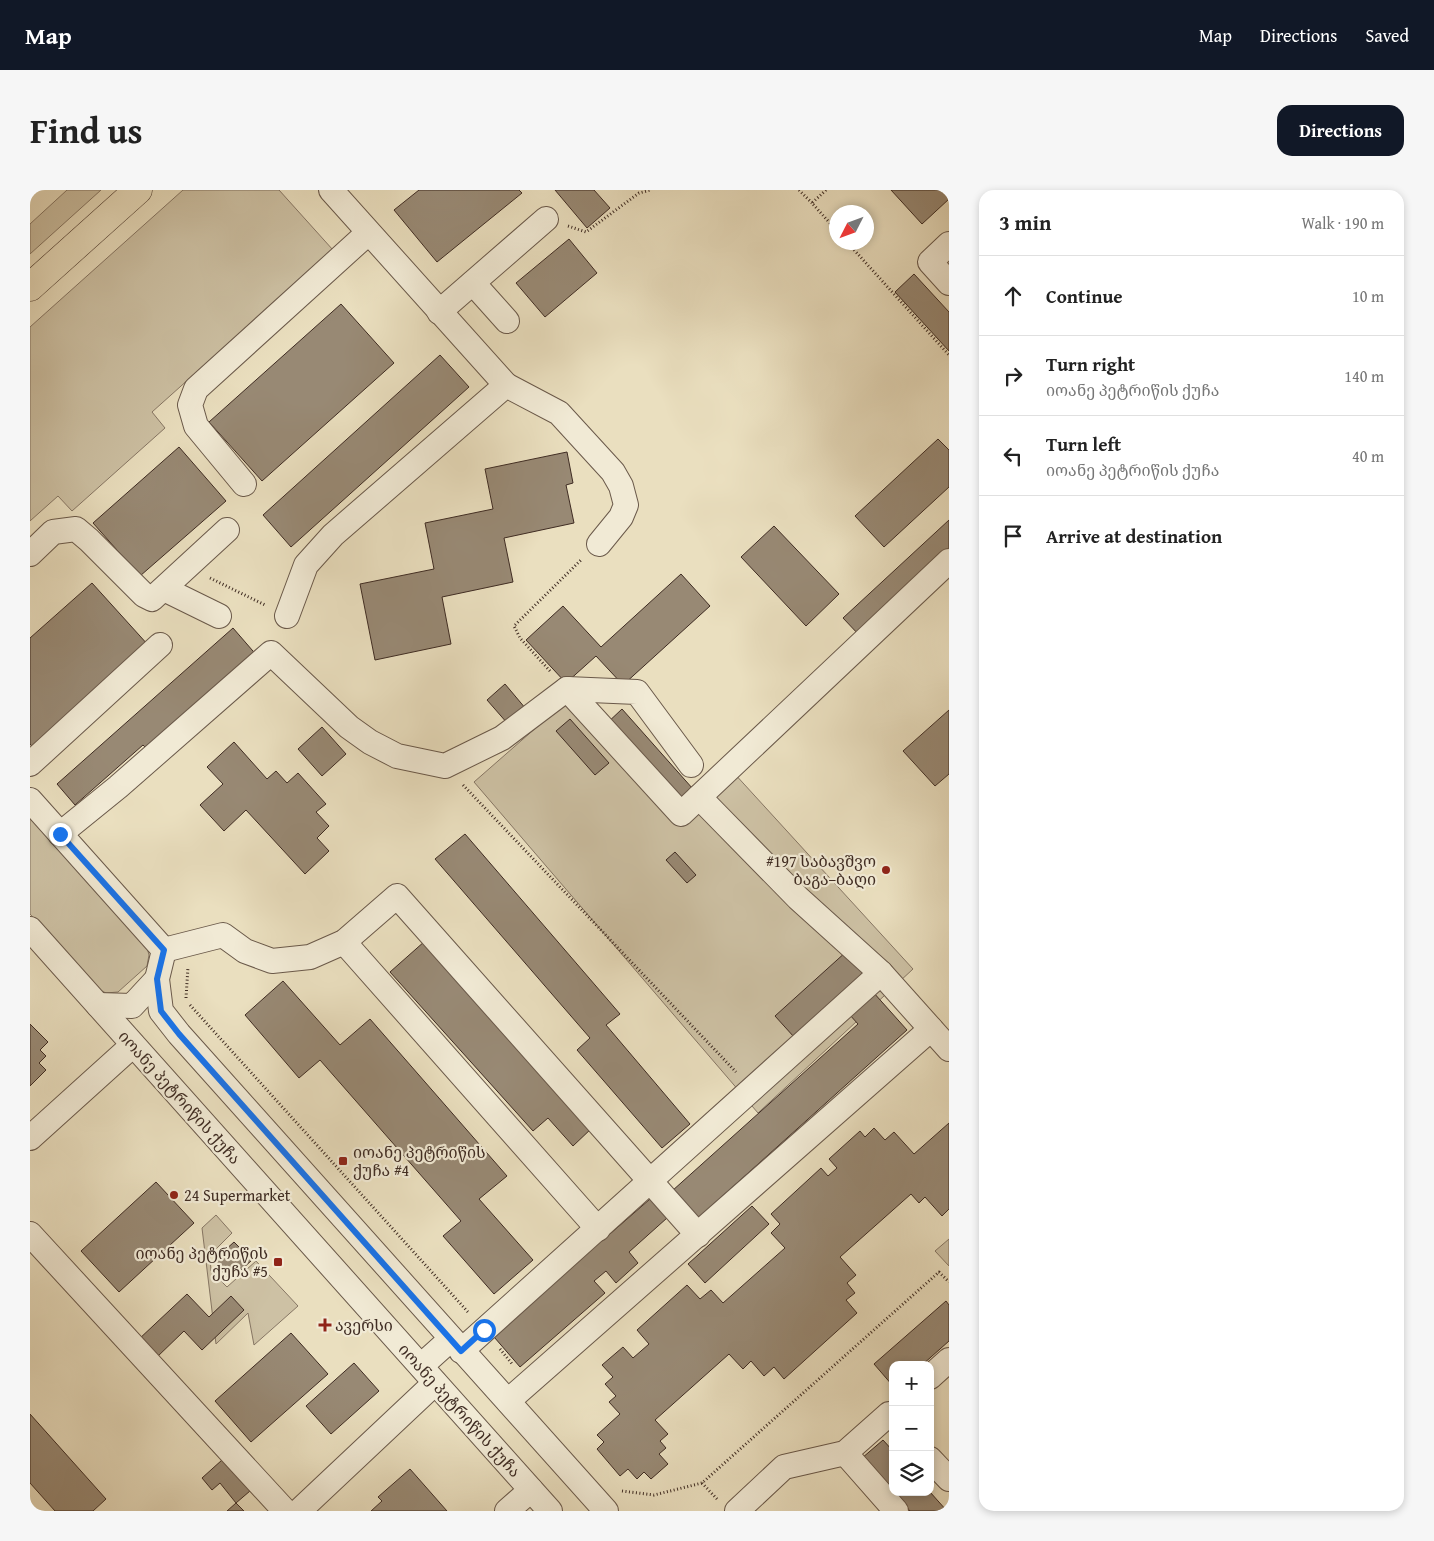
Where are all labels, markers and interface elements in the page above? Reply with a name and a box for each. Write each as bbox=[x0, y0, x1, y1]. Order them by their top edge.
text: Map bbox=[25, 18, 72, 53]
text: Map bbox=[1199, 22, 1232, 49]
text: Directions bbox=[1260, 22, 1337, 49]
text: Saved bbox=[1365, 22, 1409, 49]
text: Find us bbox=[30, 105, 143, 156]
button: Directions bbox=[1277, 105, 1404, 156]
north arrow bbox=[829, 205, 874, 250]
text: 3 min bbox=[999, 207, 1051, 238]
text: Walk · 190 m bbox=[1301, 211, 1384, 235]
icon: ahead bbox=[999, 282, 1027, 310]
text: Continue bbox=[1046, 282, 1123, 310]
text: 10 m bbox=[1352, 284, 1384, 308]
text: Turn right bbox=[1046, 350, 1135, 378]
icon: right bbox=[999, 362, 1027, 390]
text: 140 m bbox=[1344, 364, 1384, 388]
text: იოანე პეტრიწის ქუჩა bbox=[1046, 378, 1219, 402]
text: Turn left bbox=[1046, 430, 1121, 458]
icon: left bbox=[999, 442, 1027, 470]
text: 40 m bbox=[1352, 444, 1384, 468]
text: იოანე პეტრიწის ქუჩა bbox=[1046, 458, 1219, 482]
icon: arrive bbox=[999, 522, 1027, 550]
text: Arrive at destination bbox=[1046, 522, 1222, 550]
route end bbox=[49, 823, 72, 846]
place label: #197 საბავშვო ბაგა–ბაღი bbox=[766, 849, 876, 891]
marker: #197 საბავშვო ბაგა–ბაღი bbox=[880, 864, 892, 876]
street label: იოანე პეტრიწის ქუჩა bbox=[113, 1025, 247, 1169]
place label: იოანე პეტრიწის ქუჩა #4 bbox=[353, 1140, 486, 1182]
marker: იოანე პეტრიწის ქუჩა #4 bbox=[337, 1155, 349, 1167]
place label: 24 Supermarket bbox=[184, 1183, 291, 1207]
marker: 24 Supermarket bbox=[168, 1189, 180, 1201]
place label: იოანე პეტრიწის ქუჩა #5 bbox=[135, 1241, 268, 1283]
marker: იოანე პეტრიწის ქუჩა #5 bbox=[272, 1256, 284, 1268]
place label: ავერსი bbox=[335, 1313, 393, 1337]
marker: ავერსი bbox=[319, 1319, 331, 1331]
route start bbox=[473, 1319, 496, 1342]
street label: იოანე პეტრიწის ქუჩა bbox=[393, 1338, 527, 1482]
map controls bbox=[889, 1361, 934, 1496]
button: + bbox=[889, 1361, 934, 1406]
button: − bbox=[889, 1406, 934, 1451]
button: layers bbox=[889, 1451, 934, 1496]

